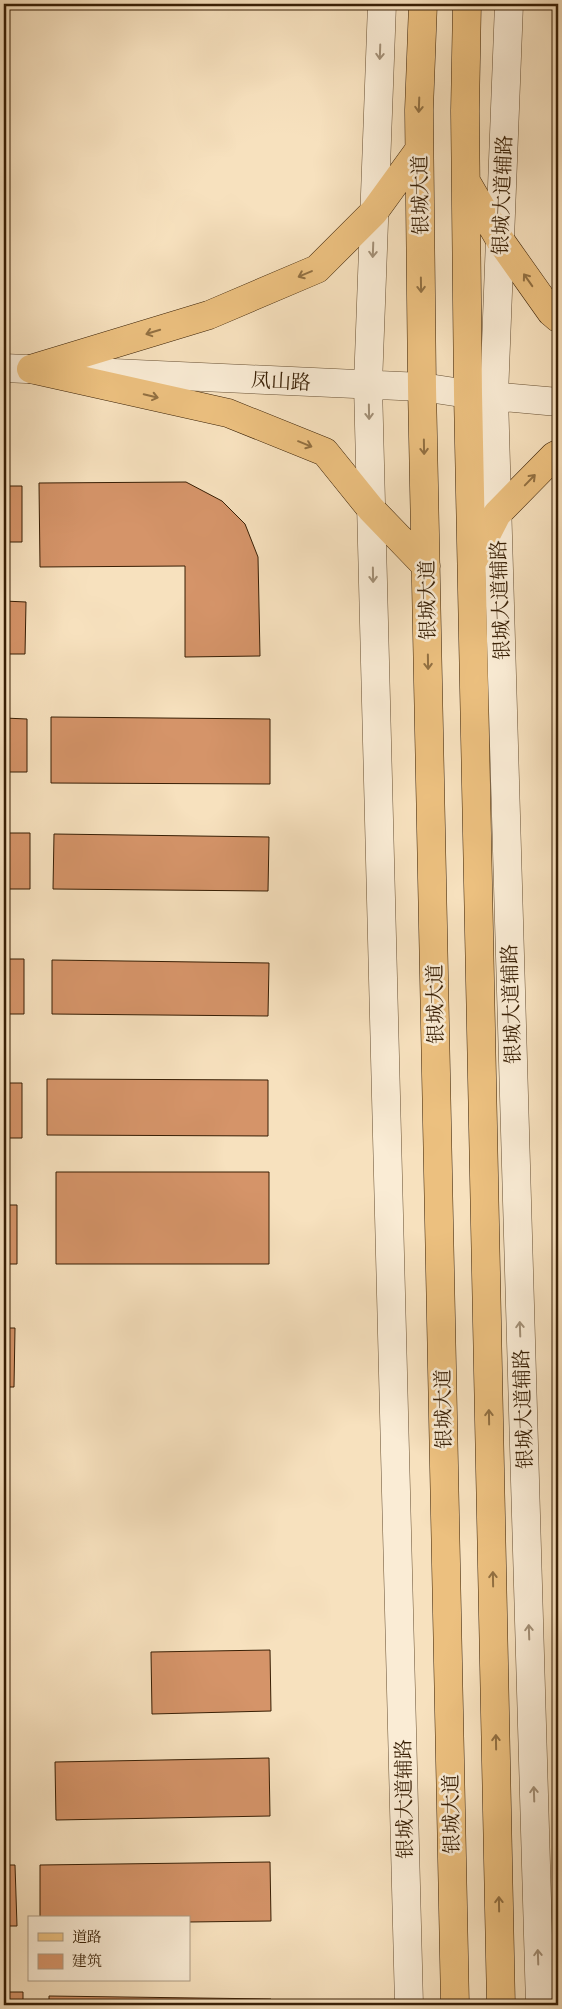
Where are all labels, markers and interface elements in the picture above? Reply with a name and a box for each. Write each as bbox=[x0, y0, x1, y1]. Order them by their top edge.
one-way arrow bbox=[376, 44, 385, 60]
one-way arrow bbox=[415, 97, 424, 113]
street label: 银城大道辅路 bbox=[488, 135, 516, 255]
street label: 银城大道 bbox=[407, 155, 433, 235]
one-way arrow bbox=[368, 242, 378, 258]
one-way arrow bbox=[298, 270, 313, 280]
one-way arrow bbox=[523, 273, 533, 287]
one-way arrow bbox=[416, 276, 426, 293]
one-way arrow bbox=[145, 328, 161, 338]
street label: 凤山路 bbox=[250, 367, 312, 395]
one-way arrow bbox=[142, 392, 158, 401]
one-way arrow bbox=[364, 404, 374, 420]
one-way arrow bbox=[419, 439, 428, 455]
one-way arrow bbox=[297, 440, 312, 449]
one-way arrow bbox=[524, 474, 536, 487]
street label: 银城大道辅路 bbox=[486, 540, 514, 660]
street label: 银城大道 bbox=[414, 560, 440, 640]
one-way arrow bbox=[368, 566, 378, 582]
one-way arrow bbox=[423, 654, 433, 670]
street label: 银城大道辅路 bbox=[497, 944, 525, 1064]
street label: 银城大道 bbox=[422, 964, 448, 1044]
one-way arrow bbox=[516, 1322, 525, 1338]
street label: 银城大道辅路 bbox=[509, 1349, 537, 1469]
street label: 银城大道 bbox=[430, 1369, 456, 1449]
one-way arrow bbox=[484, 1409, 494, 1425]
one-way arrow bbox=[488, 1571, 497, 1587]
one-way arrow bbox=[524, 1624, 534, 1640]
one-way arrow bbox=[491, 1734, 501, 1750]
street label: 银城大道辅路 bbox=[391, 1739, 417, 1859]
street label: 银城大道 bbox=[438, 1774, 464, 1854]
one-way arrow bbox=[529, 1786, 538, 1802]
one-way arrow bbox=[494, 1896, 504, 1912]
legend bbox=[28, 1916, 190, 1982]
text: 道路 bbox=[72, 1928, 102, 1946]
one-way arrow bbox=[534, 1949, 543, 1965]
text: 建筑 bbox=[72, 1952, 102, 1970]

